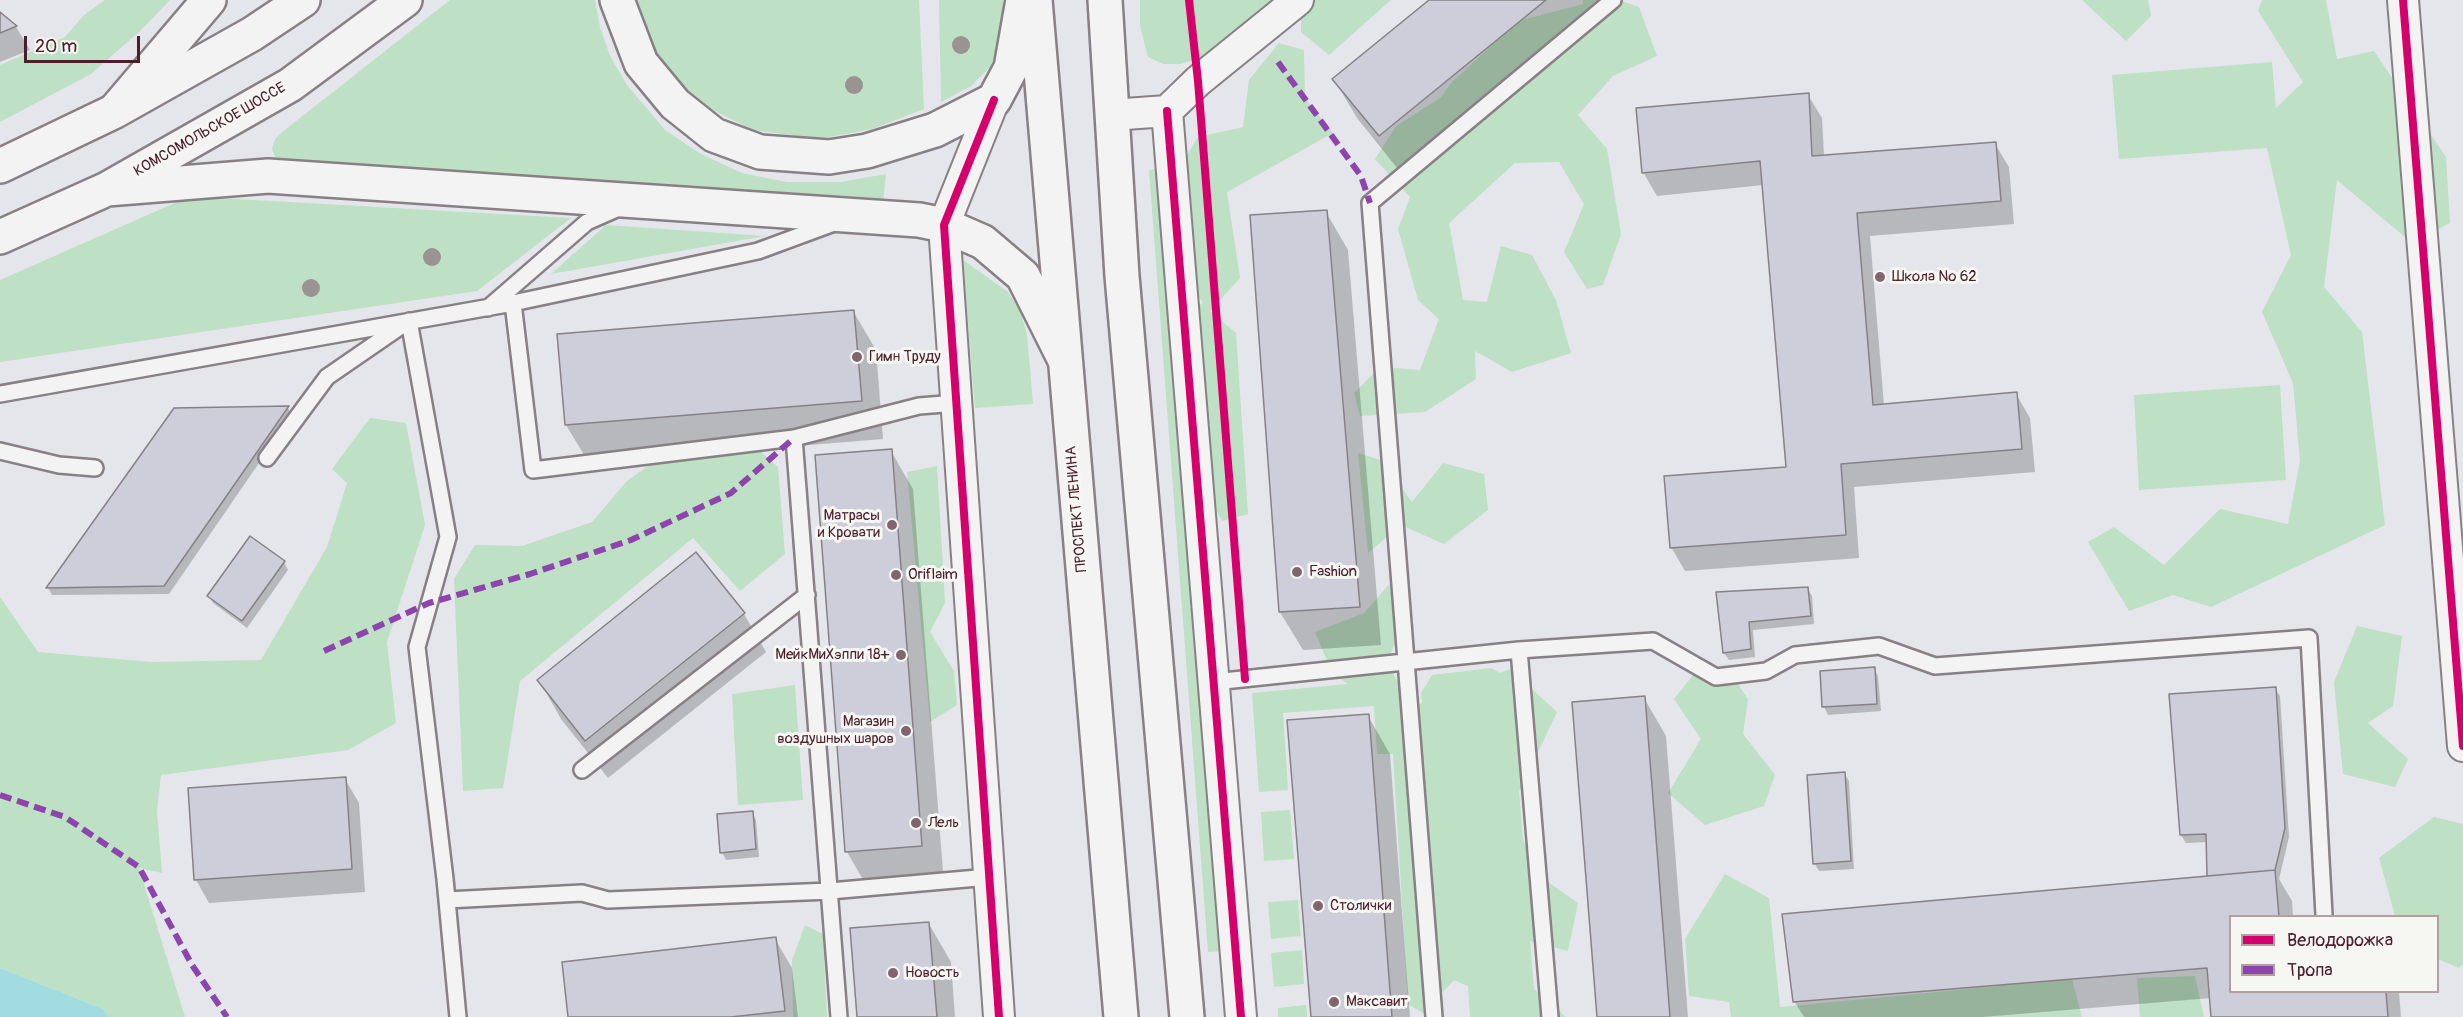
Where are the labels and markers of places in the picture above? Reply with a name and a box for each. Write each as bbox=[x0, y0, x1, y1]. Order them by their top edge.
place label: Школа № 62 bbox=[1892, 268, 1977, 286]
marker: Школа № 62 bbox=[1873, 270, 1887, 284]
place label: Гимн Труду bbox=[869, 348, 941, 366]
marker: Гимн Труду bbox=[850, 350, 864, 364]
place label: Матрасы и Кровати bbox=[818, 507, 880, 542]
marker: Матрасы и Кровати bbox=[885, 518, 899, 532]
place label: Fashion bbox=[1309, 563, 1357, 581]
marker: Fashion bbox=[1290, 565, 1304, 579]
place label: Oriflaim bbox=[908, 566, 958, 584]
marker: Oriflaim bbox=[889, 568, 903, 582]
place label: МейкМиХэппи 18+ bbox=[775, 646, 889, 664]
marker: МейкМиХэппи 18+ bbox=[894, 648, 908, 662]
place label: Магазин воздушных шаров bbox=[777, 713, 894, 748]
marker: Магазин воздушных шаров bbox=[899, 724, 913, 738]
place label: Лель bbox=[928, 814, 959, 832]
marker: Лель bbox=[909, 816, 923, 830]
place label: Столички bbox=[1330, 897, 1391, 915]
marker: Столички bbox=[1311, 899, 1325, 913]
place label: Новость bbox=[905, 964, 960, 982]
marker: Новость bbox=[886, 966, 900, 980]
place label: Максавит bbox=[1346, 993, 1408, 1011]
marker: Максавит bbox=[1327, 995, 1341, 1009]

